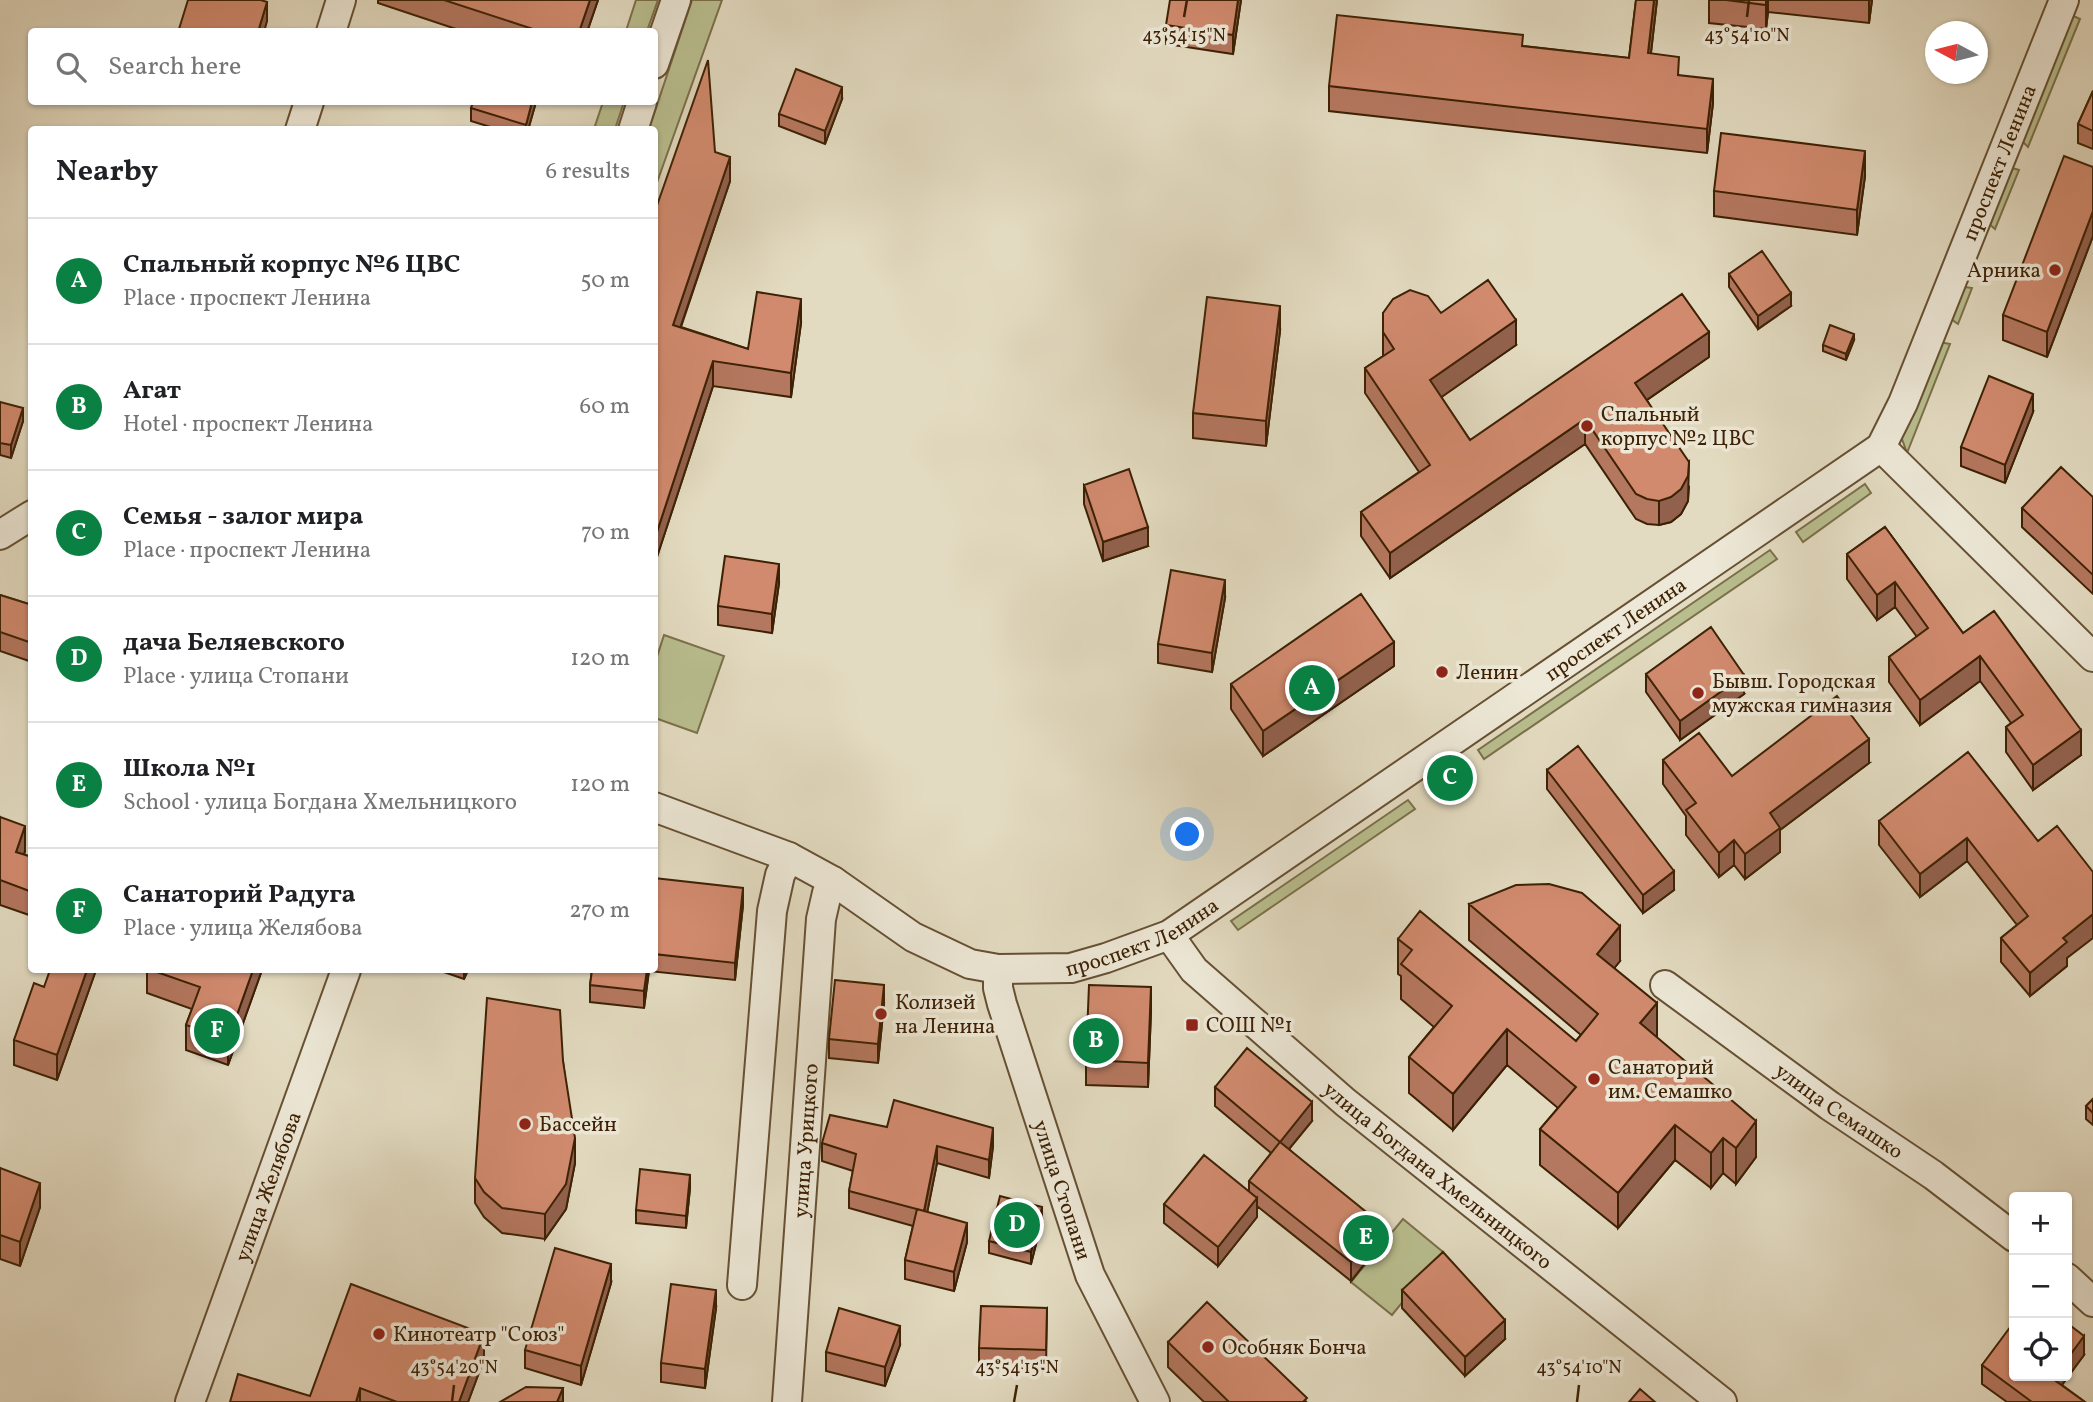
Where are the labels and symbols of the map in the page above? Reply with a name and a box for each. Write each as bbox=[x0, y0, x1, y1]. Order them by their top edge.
north arrow bbox=[1925, 21, 1988, 84]
text: 43°54'15"N bbox=[1142, 24, 1226, 49]
text: 43°54'10"N bbox=[1704, 24, 1790, 49]
street label: проспект Ленина bbox=[1956, 81, 2045, 246]
place label: Арника bbox=[1967, 257, 2041, 286]
marker: Арника bbox=[2047, 262, 2063, 278]
place label: Спальный корпус №2 ЦВС bbox=[1601, 401, 1755, 454]
marker: Спальный корпус №2 ЦВС bbox=[1579, 418, 1595, 434]
street label: проспект Ленина bbox=[1540, 571, 1693, 689]
place label: Ленин bbox=[1456, 659, 1519, 688]
pin: A bbox=[1289, 662, 1335, 714]
marker: Ленин bbox=[1434, 664, 1450, 680]
place label: Бывш. Городская мужская гимназия bbox=[1712, 668, 1892, 721]
marker: Бывш. Городская мужская гимназия bbox=[1690, 685, 1706, 701]
pin: C bbox=[1427, 752, 1473, 804]
your location bbox=[1170, 817, 1204, 851]
street label: проспект Ленина bbox=[1062, 892, 1225, 985]
place label: Колизей на Ленина bbox=[895, 989, 995, 1042]
pin: F bbox=[194, 1005, 240, 1057]
marker: Колизей на Ленина bbox=[873, 1006, 889, 1022]
place label: СОШ №1 bbox=[1206, 1012, 1293, 1041]
pin: B bbox=[1073, 1015, 1119, 1067]
marker: СОШ №1 bbox=[1184, 1017, 1200, 1033]
place label: Санаторий им. Семашко bbox=[1608, 1054, 1732, 1107]
street label: улица Семашко bbox=[1768, 1057, 1909, 1167]
street label: улица Урицкого bbox=[787, 1062, 827, 1219]
marker: Санаторий им. Семашко bbox=[1586, 1071, 1602, 1087]
street label: улица Богдана Хмельницкого bbox=[1316, 1076, 1558, 1277]
street label: улица Желябова bbox=[229, 1108, 310, 1266]
place label: Бассейн bbox=[539, 1111, 617, 1140]
marker: Бассейн bbox=[517, 1116, 533, 1132]
street label: улица Стопани bbox=[1025, 1117, 1097, 1264]
pin: D bbox=[994, 1199, 1040, 1251]
pin: E bbox=[1343, 1212, 1389, 1264]
place label: Кинотеатр "Союз" bbox=[393, 1321, 564, 1350]
marker: Кинотеатр "Союз" bbox=[371, 1326, 387, 1342]
place label: Особняк Бонча bbox=[1222, 1334, 1367, 1363]
marker: Особняк Бонча bbox=[1200, 1339, 1216, 1355]
text: 43°54'20"N bbox=[410, 1356, 498, 1381]
text: 43°54'15"N bbox=[975, 1356, 1059, 1381]
text: 43°54'10"N bbox=[1536, 1356, 1622, 1381]

